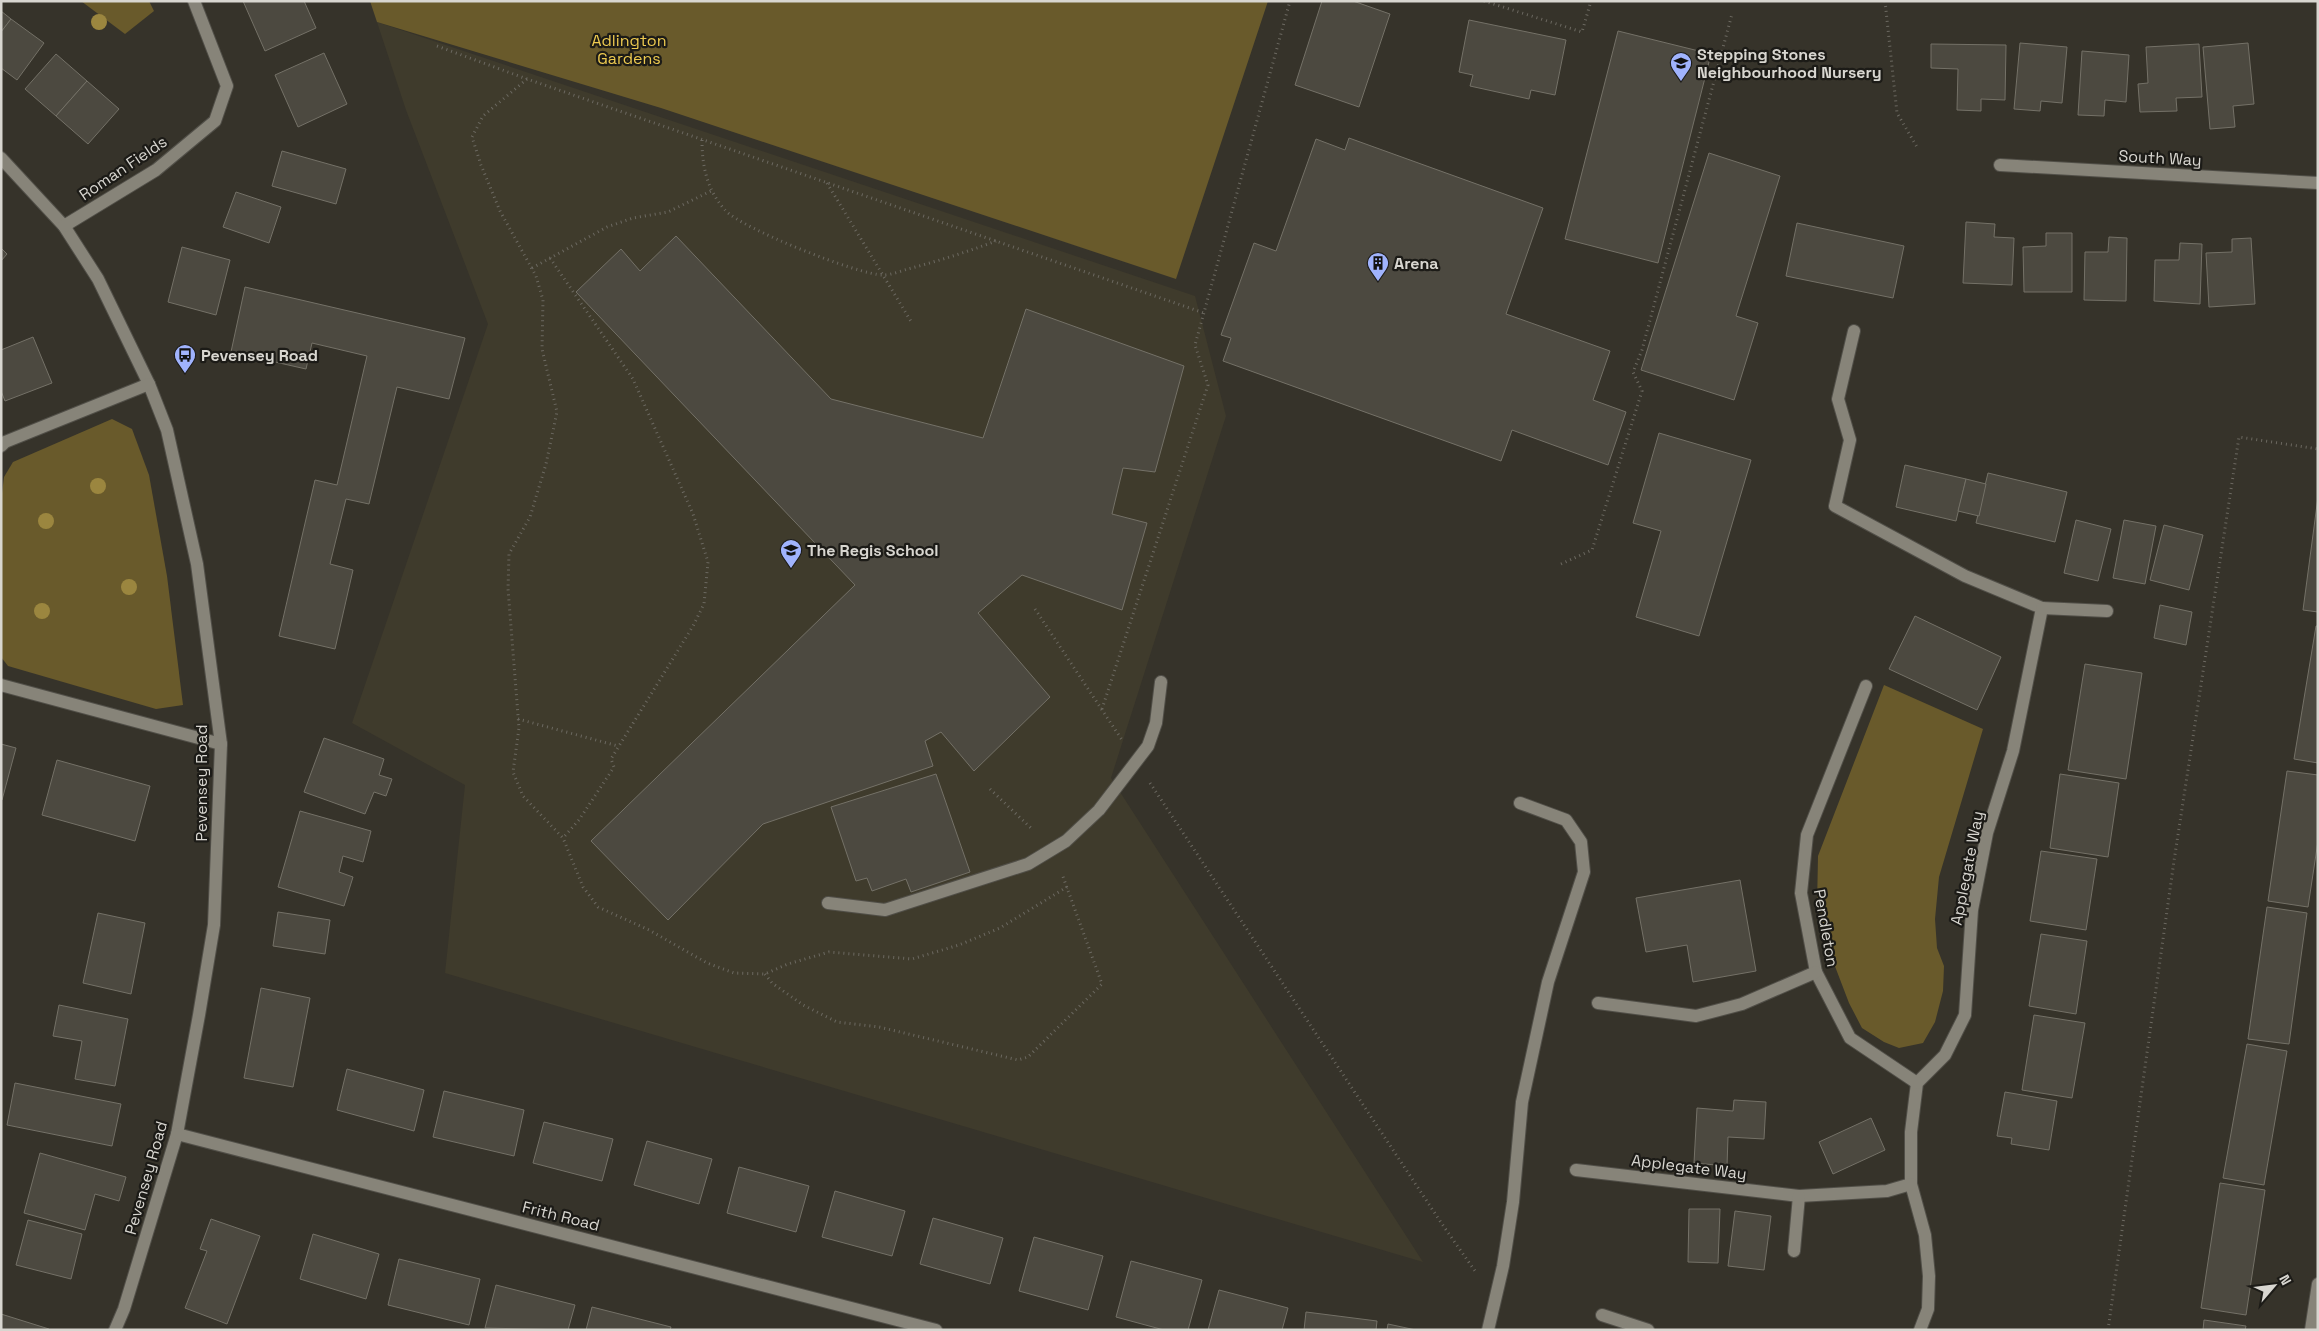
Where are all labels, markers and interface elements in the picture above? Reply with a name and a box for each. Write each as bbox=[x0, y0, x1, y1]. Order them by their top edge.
park label: Adlington Gardens bbox=[591, 30, 667, 69]
place label: Stepping Stones Neighbourhood Nursery bbox=[1697, 44, 1882, 83]
school or university icon: Stepping Stones Neighbourhood Nursery bbox=[1669, 51, 1693, 82]
street label: Roman Fields bbox=[75, 131, 171, 205]
street label: South Way bbox=[2118, 145, 2202, 171]
building icon: Arena bbox=[1366, 251, 1390, 282]
place label: Arena bbox=[1394, 253, 1439, 274]
bus stop icon: Pevensey Road bbox=[173, 343, 197, 374]
place label: Pevensey Road bbox=[201, 345, 318, 366]
school or university icon: The Regis School bbox=[779, 538, 803, 569]
place label: The Regis School bbox=[807, 540, 939, 561]
street label: Pevensey Road bbox=[191, 724, 212, 842]
street label: Applegate Way bbox=[1946, 809, 1988, 927]
street label: Pendleton bbox=[1809, 887, 1843, 969]
street label: Pevensey Road bbox=[120, 1119, 172, 1237]
street label: Applegate Way bbox=[1630, 1149, 1748, 1185]
street label: Frith Road bbox=[520, 1196, 602, 1236]
north arrow bbox=[2249, 1261, 2299, 1311]
text: N bbox=[2275, 1272, 2296, 1288]

